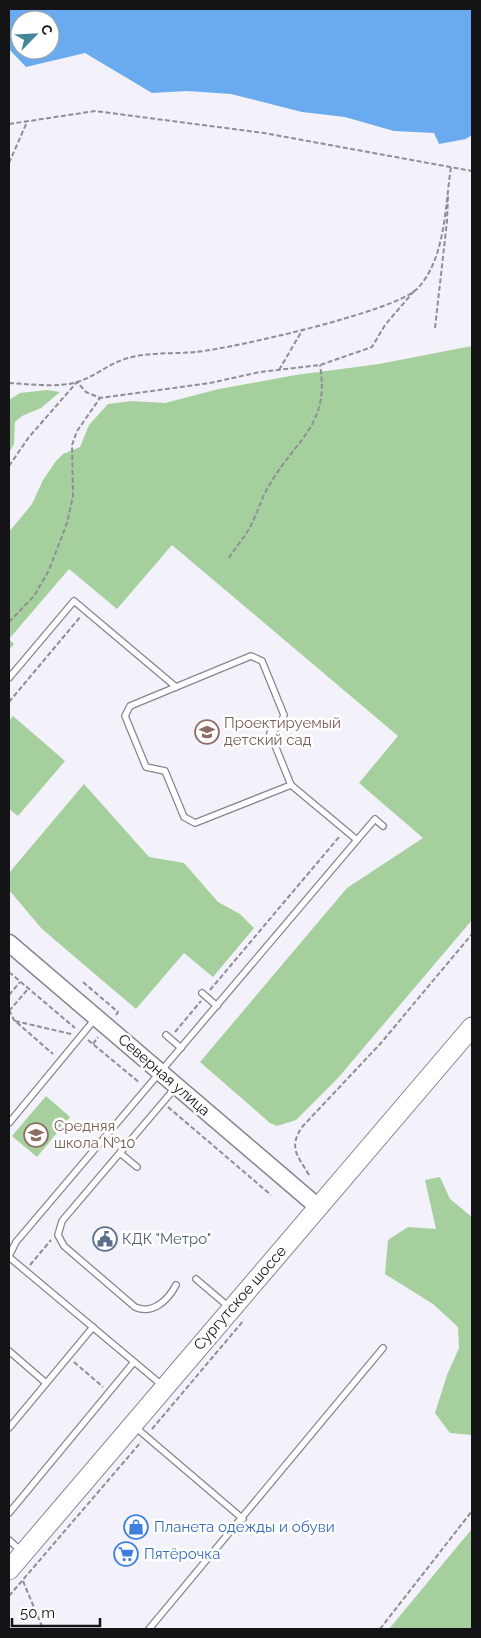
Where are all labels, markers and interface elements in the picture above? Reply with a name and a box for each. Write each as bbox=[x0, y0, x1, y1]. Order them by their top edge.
north arrow bbox=[10, 10, 60, 60]
text: С bbox=[38, 22, 56, 38]
place label: Проектируемый детский сад bbox=[224, 714, 341, 749]
school or university icon: Проектируемый детский сад bbox=[194, 719, 220, 745]
street label: Северная улица bbox=[114, 1030, 214, 1120]
place label: Средняя школа №10 bbox=[54, 1117, 136, 1152]
school or university icon: Средняя школа №10 bbox=[23, 1122, 49, 1148]
public building icon: КДК "Метро" bbox=[92, 1226, 118, 1252]
place label: КДК "Метро" bbox=[122, 1230, 211, 1248]
street label: Сургутское шоссе bbox=[190, 1242, 290, 1354]
shop icon: Планета одежды и обуви bbox=[123, 1514, 149, 1540]
place label: Планета одежды и обуви bbox=[154, 1518, 335, 1536]
supermarket icon: Пятёрочка bbox=[113, 1541, 139, 1567]
place label: Пятёрочка bbox=[144, 1545, 220, 1563]
scale bar bbox=[12, 1596, 100, 1628]
text: 50 m bbox=[20, 1604, 55, 1622]

